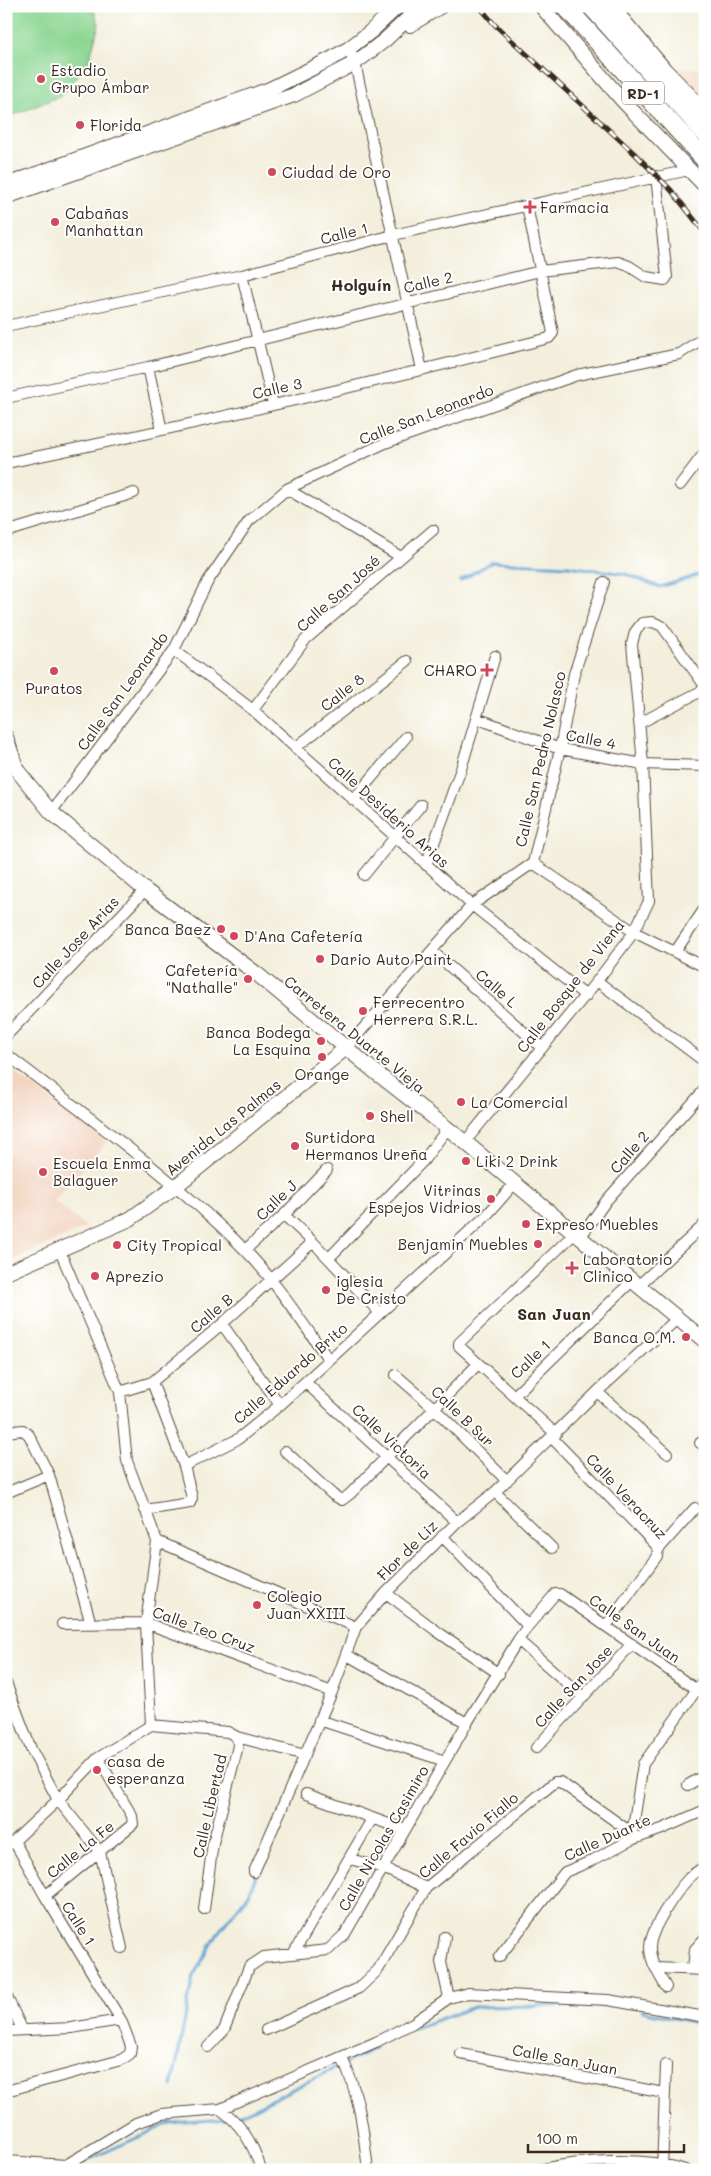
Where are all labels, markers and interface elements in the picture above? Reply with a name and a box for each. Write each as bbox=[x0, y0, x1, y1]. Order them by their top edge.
place label: Estadio Grupo Ámbar bbox=[51, 60, 150, 97]
marker: Estadio Grupo Ámbar bbox=[35, 73, 47, 85]
road number: RD-1 bbox=[622, 82, 664, 105]
place label: Florida bbox=[90, 115, 142, 135]
marker: Florida bbox=[74, 119, 86, 131]
place label: Ciudad de Oro bbox=[282, 162, 391, 182]
marker: Ciudad de Oro bbox=[266, 166, 278, 178]
place label: Farmacia bbox=[540, 197, 609, 217]
marker: Farmacia bbox=[524, 201, 536, 213]
place label: Cabañas Manhattan bbox=[65, 203, 143, 240]
marker: Cabañas Manhattan bbox=[49, 216, 61, 228]
street label: Calle 1 bbox=[318, 217, 370, 249]
street label: Calle 2 bbox=[401, 267, 455, 297]
district label: Holguín bbox=[331, 274, 391, 295]
street label: Calle 3 bbox=[250, 373, 304, 403]
street label: Calle San Leonardo bbox=[356, 379, 496, 449]
street label: Calle San José bbox=[292, 550, 384, 636]
street label: Calle San Leonardo bbox=[72, 628, 172, 754]
place label: CHARO bbox=[424, 660, 477, 680]
marker: CHARO bbox=[481, 664, 493, 676]
marker: Puratos bbox=[48, 665, 60, 677]
street label: Calle 8 bbox=[316, 668, 368, 716]
street label: Calle San Pedro Nolasco bbox=[510, 669, 570, 849]
place label: Puratos bbox=[25, 678, 83, 698]
street label: Calle 4 bbox=[564, 724, 618, 754]
street label: Calle Desiderio Arias bbox=[324, 752, 454, 872]
street label: Calle Jose Arias bbox=[27, 892, 123, 992]
street label: Calle Bosque de Viena bbox=[512, 915, 628, 1057]
place label: Banca Baez bbox=[125, 919, 211, 939]
marker: Banca Baez bbox=[215, 923, 227, 935]
place label: D'Ana Cafetería bbox=[244, 926, 363, 946]
marker: D'Ana Cafetería bbox=[228, 930, 240, 942]
place label: Dario Auto Paint bbox=[330, 949, 452, 969]
marker: Dario Auto Paint bbox=[314, 953, 326, 965]
place label: Cafetería "Nathalle" bbox=[165, 960, 238, 997]
street label: Calle L bbox=[472, 964, 522, 1012]
street label: Carretera Duarte Vieja bbox=[280, 971, 430, 1097]
marker: Cafetería "Nathalle" bbox=[242, 973, 254, 985]
place label: Ferrecentro Herrera S.R.L. bbox=[373, 992, 478, 1029]
marker: Ferrecentro Herrera S.R.L. bbox=[357, 1005, 369, 1017]
place label: Banca Bodega La Esquina bbox=[206, 1022, 311, 1059]
marker: Banca Bodega La Esquina bbox=[315, 1035, 327, 1047]
marker: Orange bbox=[316, 1051, 328, 1063]
place label: Orange bbox=[294, 1064, 350, 1084]
street label: Avenida Las Palmas bbox=[161, 1074, 285, 1180]
place label: La Comercial bbox=[471, 1092, 568, 1112]
marker: La Comercial bbox=[455, 1096, 467, 1108]
place label: Shell bbox=[380, 1106, 414, 1126]
marker: Shell bbox=[364, 1110, 376, 1122]
place label: Surtidora Hermanos Ureña bbox=[305, 1127, 428, 1164]
street label: Calle 2 bbox=[605, 1127, 653, 1177]
marker: Surtidora Hermanos Ureña bbox=[289, 1140, 301, 1152]
place label: Liki 2 Drink bbox=[476, 1151, 558, 1171]
place label: Escuela Enma Balaguer bbox=[53, 1153, 151, 1190]
marker: Liki 2 Drink bbox=[460, 1155, 472, 1167]
marker: Escuela Enma Balaguer bbox=[37, 1166, 49, 1178]
street label: Calle J bbox=[251, 1175, 301, 1225]
place label: Vitrinas Espejos Vidrios bbox=[368, 1180, 481, 1217]
marker: Vitrinas Espejos Vidrios bbox=[485, 1193, 497, 1205]
place label: Expreso Muebles bbox=[536, 1214, 659, 1234]
marker: Expreso Muebles bbox=[520, 1218, 532, 1230]
place label: Benjamin Muebles bbox=[398, 1234, 528, 1254]
place label: City Tropical bbox=[127, 1235, 222, 1255]
marker: Benjamin Muebles bbox=[532, 1238, 544, 1250]
marker: City Tropical bbox=[111, 1239, 123, 1251]
place label: Laboratorio Clinico bbox=[583, 1249, 672, 1286]
marker: Laboratorio Clinico bbox=[565, 1261, 579, 1275]
place label: Aprezio bbox=[105, 1266, 163, 1286]
marker: Aprezio bbox=[89, 1270, 101, 1282]
place label: iglesia De Cristo bbox=[336, 1271, 406, 1308]
marker: iglesia De Cristo bbox=[320, 1284, 332, 1296]
street label: Calle B bbox=[185, 1289, 237, 1337]
district label: San Juan bbox=[517, 1303, 591, 1324]
street label: Calle Eduardo Brito bbox=[229, 1318, 351, 1428]
place label: Banca O.M. bbox=[593, 1327, 676, 1347]
marker: Banca O.M. bbox=[680, 1331, 692, 1343]
street label: Calle 1 bbox=[506, 1335, 554, 1383]
street label: Calle B Sur bbox=[427, 1381, 499, 1451]
street label: Calle Victoria bbox=[348, 1399, 436, 1483]
street label: Calle Veracruz bbox=[582, 1449, 672, 1543]
street label: Flor de Liz bbox=[372, 1515, 442, 1585]
place label: Colegio Juan XXIII bbox=[267, 1586, 346, 1623]
street label: Calle San Juan bbox=[586, 1589, 684, 1667]
marker: Colegio Juan XXIII bbox=[251, 1599, 263, 1611]
street label: Calle Teo Cruz bbox=[150, 1601, 258, 1657]
street label: Calle San Jose bbox=[529, 1640, 617, 1732]
place label: casa de esperanza bbox=[107, 1751, 185, 1788]
street label: Calle Libertad bbox=[187, 1752, 231, 1860]
street label: Calle Nicolas Casimiro bbox=[333, 1761, 433, 1915]
marker: casa de esperanza bbox=[91, 1764, 103, 1776]
street label: Calle Favio Fiallo bbox=[414, 1787, 522, 1883]
street label: Calle Duarte bbox=[560, 1809, 654, 1865]
street label: Calle La Fe bbox=[42, 1816, 118, 1882]
street label: Calle 1 bbox=[58, 1897, 100, 1949]
street label: Calle San Juan bbox=[511, 2039, 619, 2079]
scale bar bbox=[528, 2121, 685, 2153]
text: 100 m bbox=[536, 2128, 578, 2148]

